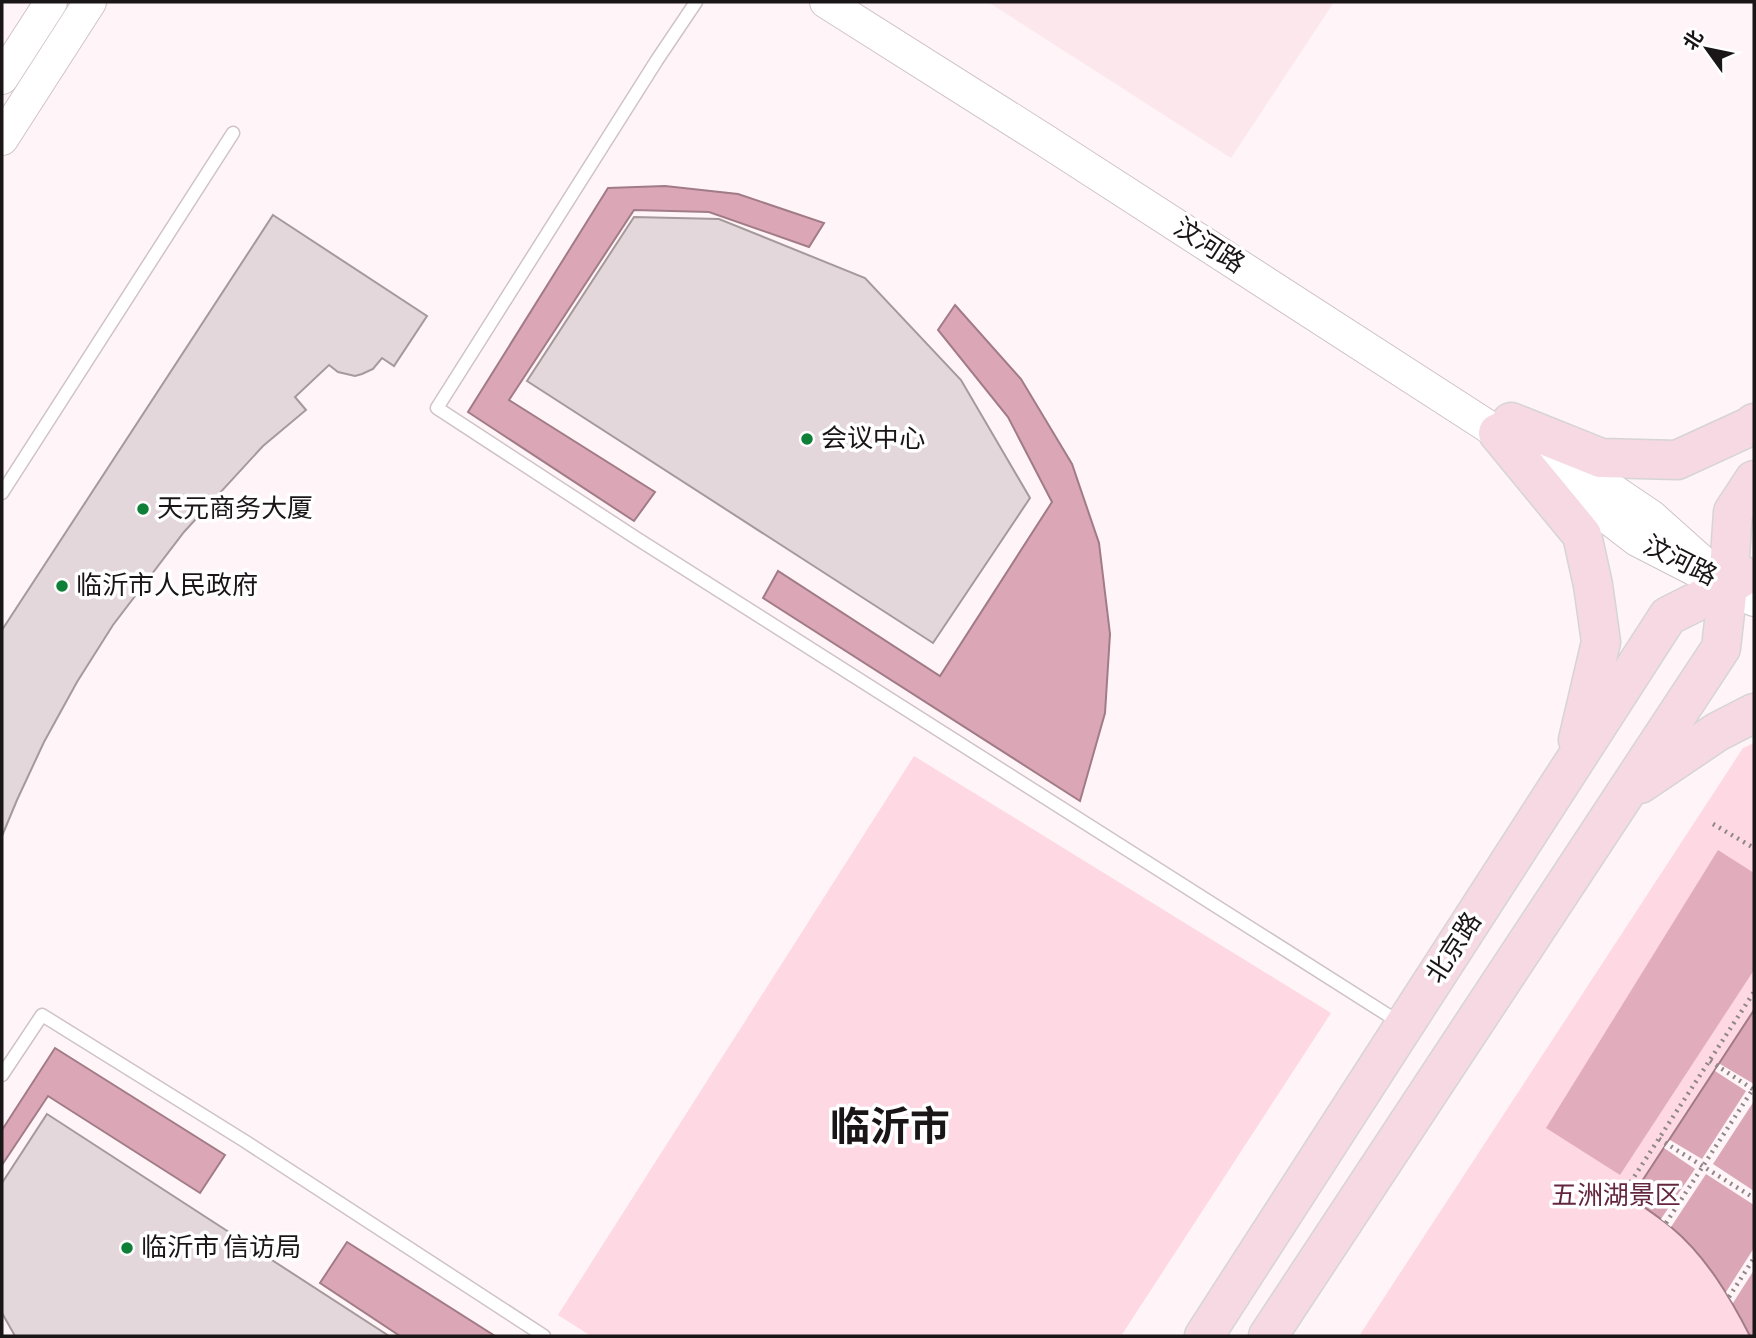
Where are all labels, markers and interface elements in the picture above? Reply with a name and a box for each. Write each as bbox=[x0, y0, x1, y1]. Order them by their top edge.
north arrow bbox=[1672, 14, 1742, 84]
text: 北 bbox=[1680, 27, 1707, 54]
street label: 汶河路 bbox=[1169, 212, 1250, 278]
place label: 会议中心 bbox=[821, 425, 925, 452]
marker: 会议中心 bbox=[799, 431, 815, 447]
place label: 天元商务大厦 bbox=[157, 495, 313, 522]
marker: 天元商务大厦 bbox=[135, 501, 151, 517]
street label: 汶河路 bbox=[1639, 530, 1722, 590]
place label: 临沂市人民政府 bbox=[76, 571, 258, 599]
marker: 临沂市人民政府 bbox=[54, 578, 70, 594]
street label: 北京路 bbox=[1420, 907, 1486, 988]
district label: 临沂市 bbox=[830, 1105, 950, 1148]
park label: 五洲湖景区 bbox=[1551, 1182, 1681, 1209]
place label: 临沂市 信访局 bbox=[141, 1233, 301, 1261]
marker: 临沂市 信访局 bbox=[119, 1240, 135, 1256]

